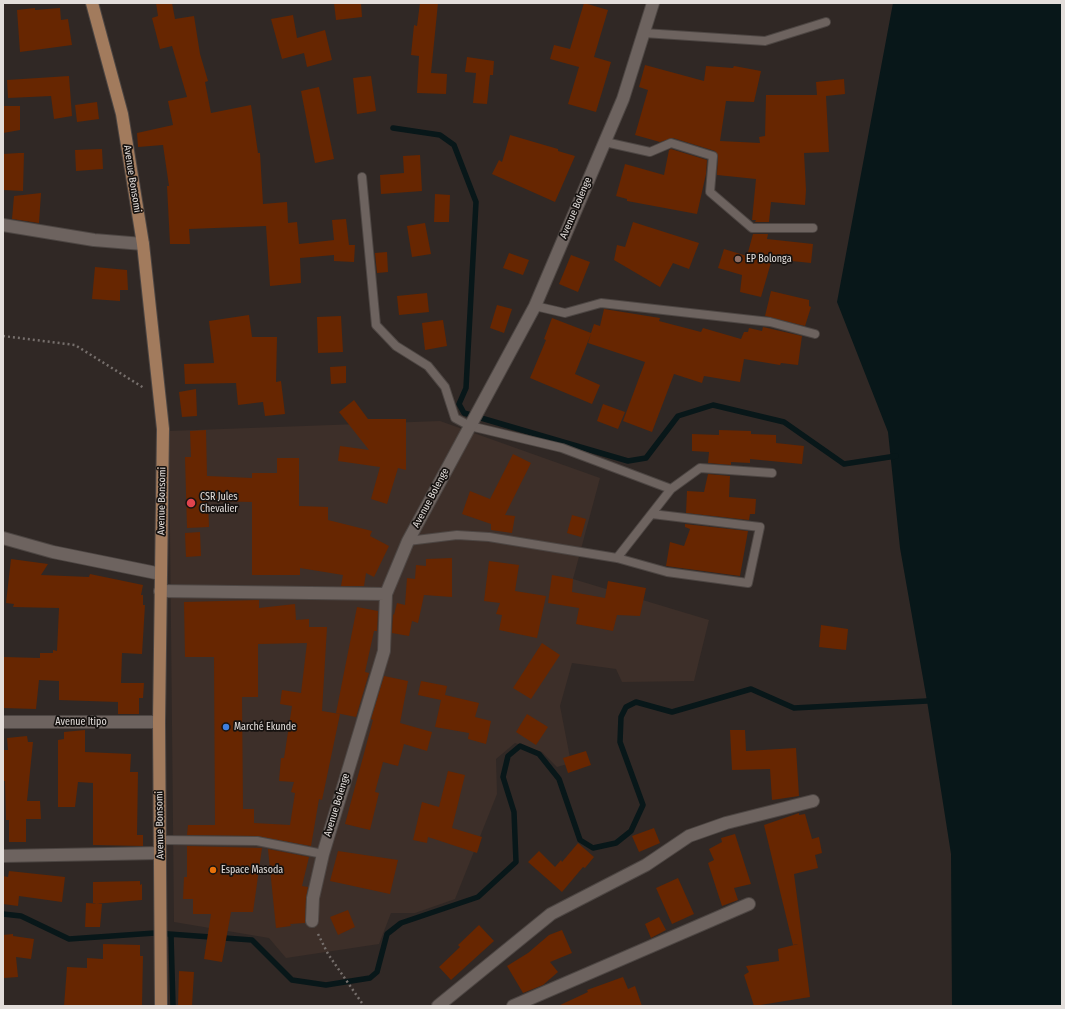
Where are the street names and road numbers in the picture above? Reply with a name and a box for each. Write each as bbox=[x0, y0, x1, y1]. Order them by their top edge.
street label: Avenue Bonsomi bbox=[121, 144, 143, 214]
street label: Avenue Bolenge bbox=[558, 176, 594, 240]
street label: Avenue Bolenge bbox=[410, 466, 452, 530]
street label: Avenue Bonsomi bbox=[155, 467, 169, 535]
street label: Avenue Itipo bbox=[55, 716, 107, 728]
street label: Avenue Bolenge bbox=[322, 772, 352, 838]
street label: Avenue Bonsomi bbox=[153, 791, 167, 859]

